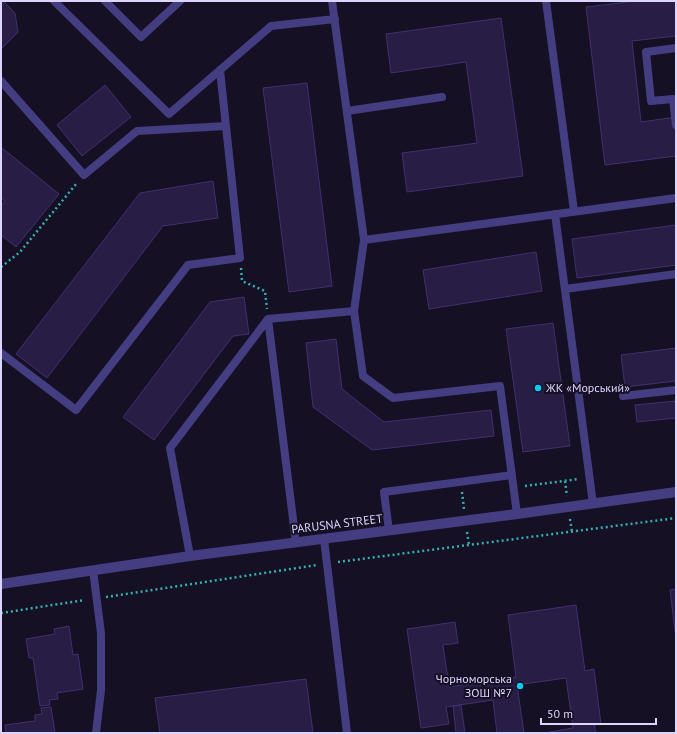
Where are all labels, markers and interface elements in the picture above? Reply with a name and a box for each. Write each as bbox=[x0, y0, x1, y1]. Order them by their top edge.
place label: ЖК «Морський» bbox=[545, 380, 630, 395]
marker: ЖК «Морський» bbox=[533, 383, 543, 393]
street label: PARUSNA STREET bbox=[290, 510, 384, 537]
place label: Чорноморська ЗОШ №7 bbox=[436, 671, 512, 700]
marker: Чорноморська ЗОШ №7 bbox=[515, 681, 525, 691]
scale bar bbox=[541, 700, 656, 726]
text: 50 m bbox=[547, 706, 573, 721]

